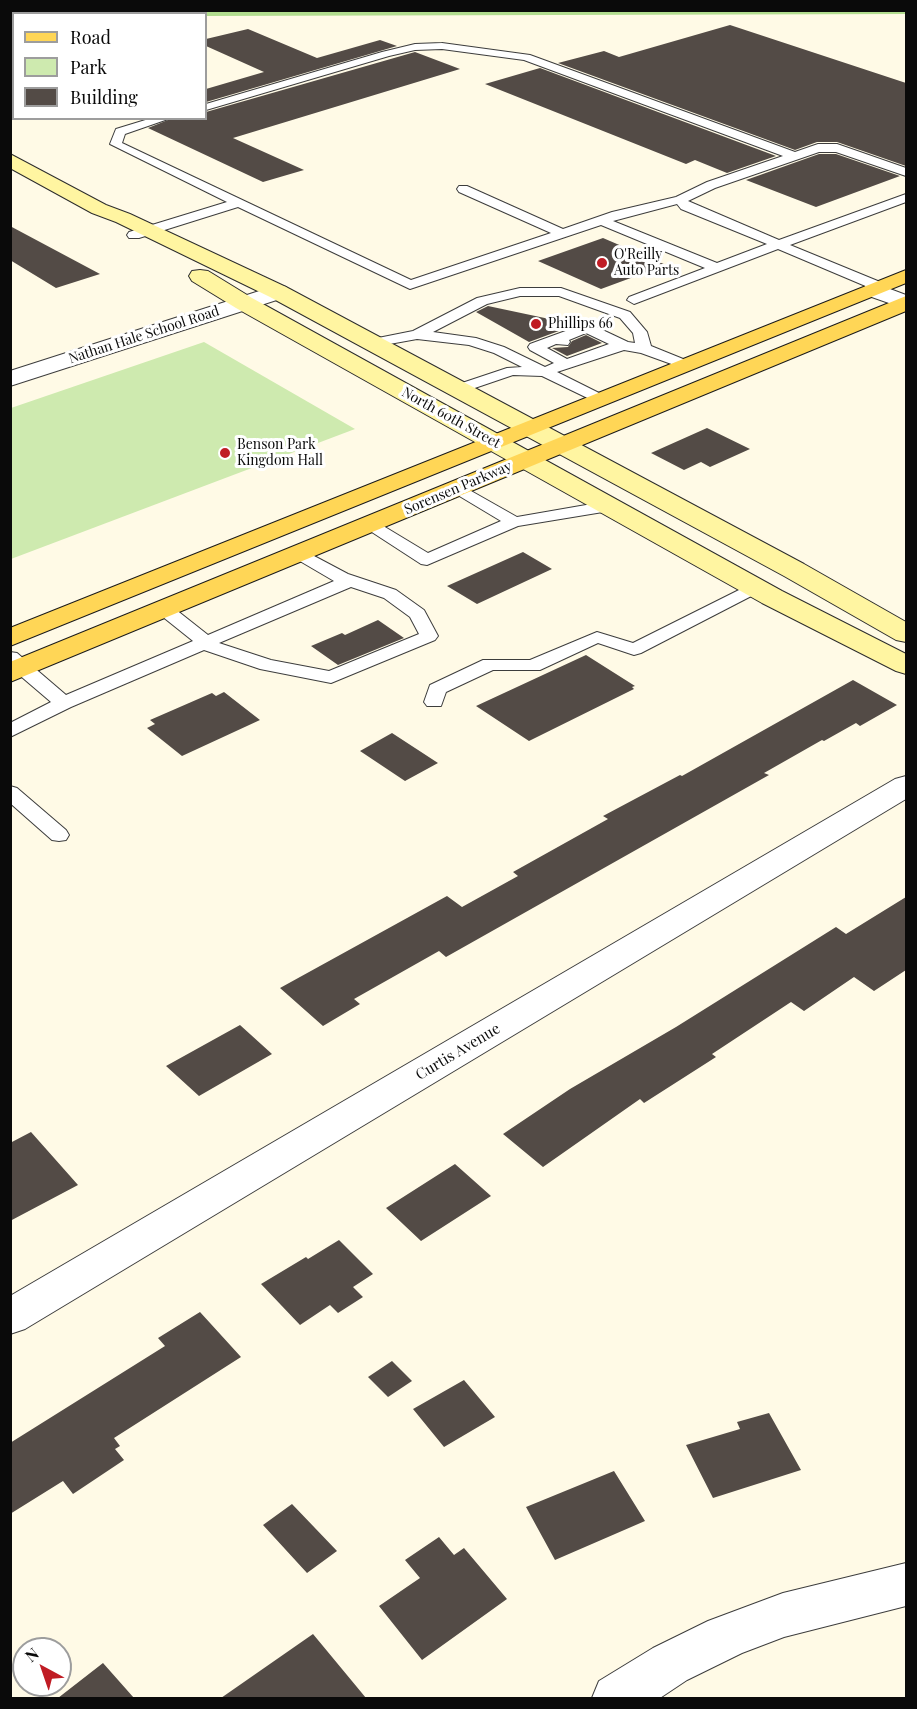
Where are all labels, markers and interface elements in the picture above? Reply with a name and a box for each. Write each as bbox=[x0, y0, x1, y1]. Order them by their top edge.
legend bbox=[12, 12, 207, 120]
text: Road bbox=[70, 25, 111, 49]
text: Park bbox=[70, 55, 107, 79]
text: Building bbox=[70, 85, 138, 109]
place label: O'Reilly Auto Parts bbox=[614, 247, 679, 280]
marker: O'Reilly Auto Parts bbox=[595, 256, 609, 270]
street label: Nathan Hale School Road bbox=[66, 303, 222, 367]
place label: Phillips 66 bbox=[548, 316, 613, 332]
marker: Phillips 66 bbox=[529, 317, 543, 331]
street label: North 60th Street bbox=[399, 384, 503, 452]
place label: Benson Park Kingdom Hall bbox=[237, 437, 323, 470]
marker: Benson Park Kingdom Hall bbox=[218, 446, 232, 460]
street label: Sorensen Parkway bbox=[402, 458, 514, 518]
street label: Curtis Avenue bbox=[412, 1020, 504, 1084]
north arrow bbox=[12, 1637, 72, 1697]
text: N bbox=[20, 1643, 43, 1666]

